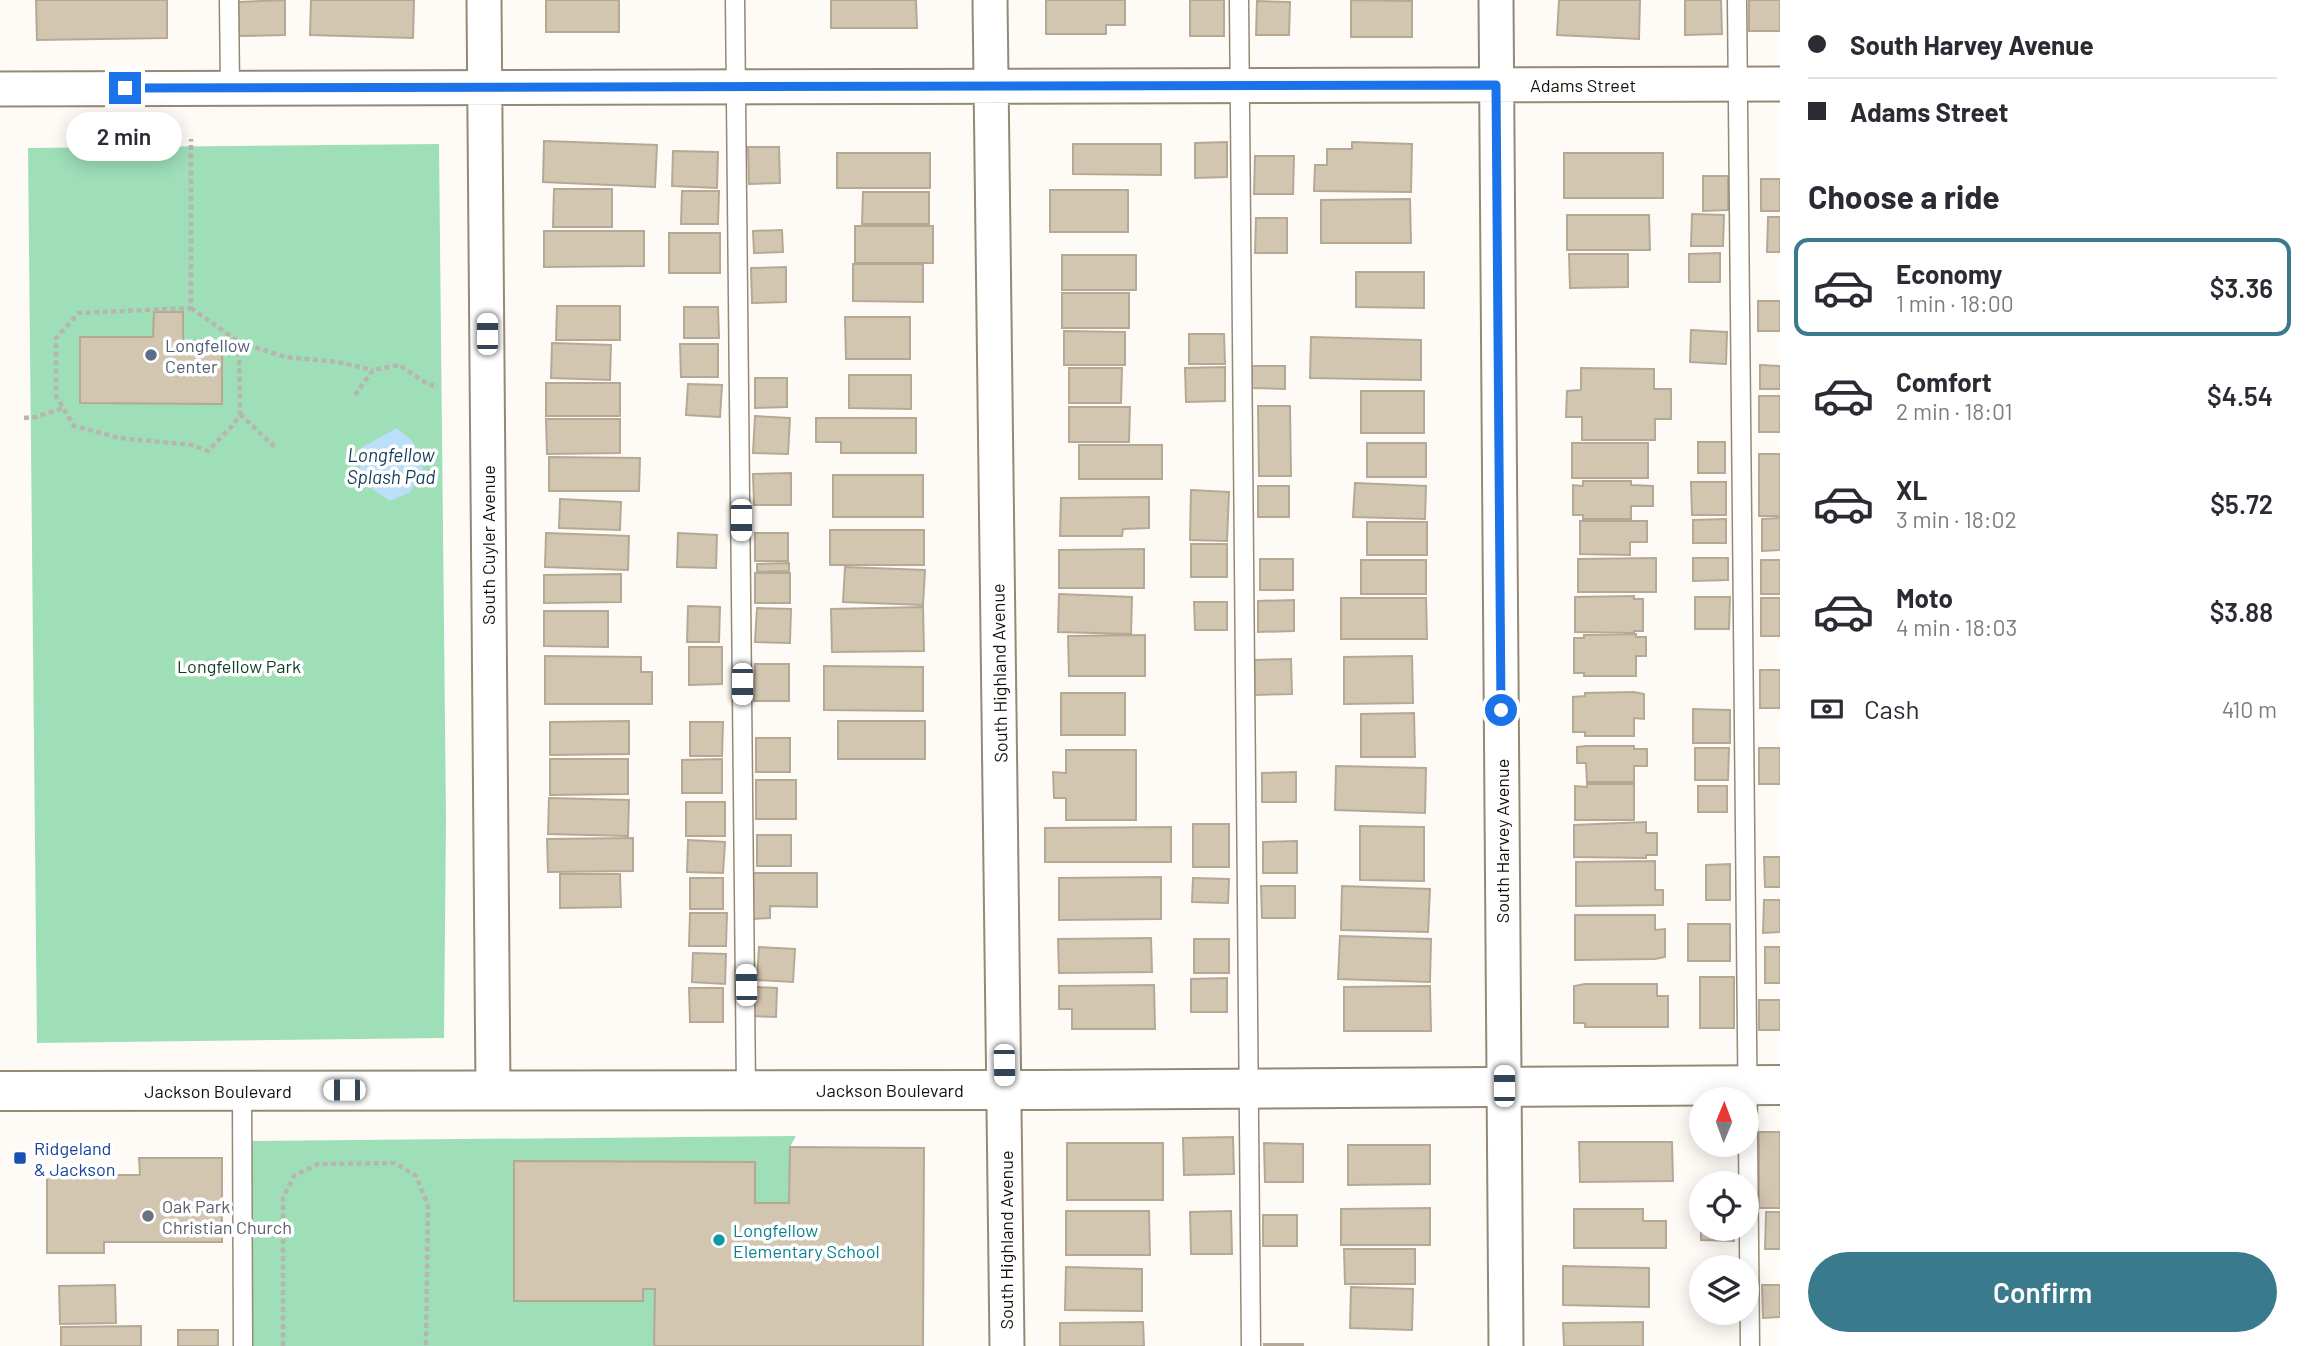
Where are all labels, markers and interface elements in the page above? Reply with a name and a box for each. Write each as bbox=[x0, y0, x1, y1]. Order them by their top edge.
text: South Harvey Avenue bbox=[1850, 29, 2094, 60]
route end bbox=[109, 72, 141, 104]
street label: Adams Street bbox=[1530, 74, 1636, 96]
text: Adams Street bbox=[1850, 96, 2008, 127]
callout: 2 min bbox=[67, 112, 183, 162]
text: 2 min bbox=[97, 122, 151, 150]
text: Choose a ride bbox=[1808, 177, 2000, 215]
icon: car bbox=[1812, 256, 1875, 319]
text: Economy bbox=[1896, 258, 2002, 289]
text: $3.36 bbox=[2210, 272, 2273, 303]
text: 1 min · 18:00 bbox=[1896, 289, 2014, 317]
car bbox=[477, 313, 498, 355]
place label: Longfellow Center bbox=[165, 334, 250, 377]
marker: Longfellow Center bbox=[143, 347, 159, 363]
icon: car bbox=[1812, 364, 1875, 427]
text: Comfort bbox=[1896, 366, 1992, 397]
text: $4.54 bbox=[2207, 380, 2273, 411]
text: 2 min · 18:01 bbox=[1896, 397, 2012, 425]
water label: Longfellow Splash Pad bbox=[347, 443, 435, 488]
street label: South Cuyler Avenue bbox=[477, 465, 499, 625]
icon: car bbox=[1812, 472, 1875, 535]
text: XL bbox=[1896, 474, 1927, 505]
text: $5.72 bbox=[2210, 488, 2273, 519]
car bbox=[731, 499, 752, 541]
text: 3 min · 18:02 bbox=[1896, 505, 2017, 533]
icon: car bbox=[1812, 580, 1875, 643]
text: Moto bbox=[1896, 582, 1953, 613]
street label: South Highland Avenue bbox=[986, 583, 1012, 763]
text: $3.88 bbox=[2210, 596, 2273, 627]
text: 4 min · 18:03 bbox=[1896, 613, 2017, 641]
park label: Longfellow Park bbox=[177, 655, 301, 677]
car bbox=[732, 663, 753, 705]
icon: cash bbox=[1808, 690, 1846, 728]
text: Cash bbox=[1864, 693, 1919, 724]
route start bbox=[1485, 694, 1517, 726]
text: 410 m bbox=[2222, 695, 2277, 723]
street label: South Harvey Avenue bbox=[1491, 759, 1513, 923]
car bbox=[736, 964, 757, 1006]
car bbox=[994, 1044, 1015, 1086]
car bbox=[1494, 1065, 1515, 1107]
street label: Jackson Boulevard bbox=[816, 1079, 964, 1101]
street label: Jackson Boulevard bbox=[144, 1080, 292, 1102]
car bbox=[324, 1080, 366, 1101]
north arrow bbox=[1689, 1087, 1759, 1157]
map controls bbox=[1689, 1087, 1759, 1325]
place label: Ridgeland & Jackson bbox=[34, 1137, 116, 1180]
marker: Ridgeland & Jackson bbox=[12, 1150, 28, 1166]
street label: South Highland Avenue bbox=[995, 1150, 1017, 1330]
button: locate bbox=[1689, 1171, 1759, 1241]
place label: Oak Park Christian Church bbox=[162, 1195, 292, 1238]
marker: Oak Park Christian Church bbox=[140, 1208, 156, 1224]
place label: Longfellow Elementary School bbox=[733, 1219, 880, 1262]
marker: Longfellow Elementary School bbox=[711, 1232, 727, 1248]
button: Confirm bbox=[1808, 1252, 2277, 1332]
button: layers bbox=[1689, 1255, 1759, 1325]

